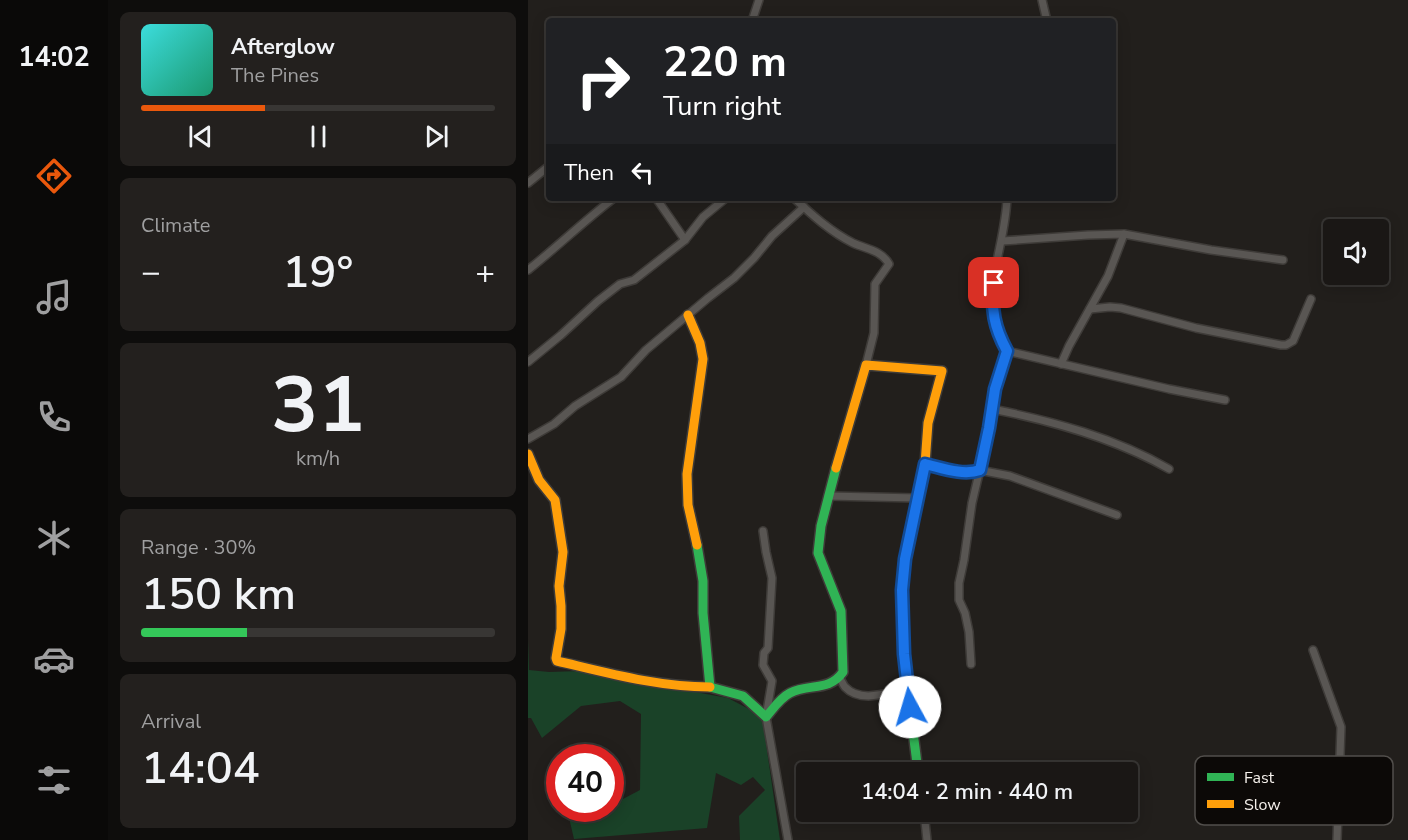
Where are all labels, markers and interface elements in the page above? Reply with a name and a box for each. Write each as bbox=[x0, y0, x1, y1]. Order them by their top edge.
text: Afterglow bbox=[231, 32, 335, 62]
text: 220 m bbox=[663, 34, 787, 91]
text: 14:02 bbox=[18, 39, 90, 76]
icon: right bbox=[564, 42, 642, 120]
text: The Pines bbox=[231, 62, 319, 89]
text: Turn right bbox=[663, 88, 781, 125]
icon: previous bbox=[184, 120, 217, 153]
icon: pause bbox=[302, 120, 335, 153]
icon: next bbox=[420, 120, 453, 153]
icon: directions bbox=[33, 155, 75, 197]
icon: left bbox=[626, 156, 659, 189]
text: Then bbox=[564, 158, 614, 188]
text: Climate bbox=[141, 212, 210, 239]
map controls bbox=[1323, 219, 1389, 285]
button: sound bbox=[1323, 219, 1389, 285]
text: 19° bbox=[283, 242, 353, 303]
text: − bbox=[141, 250, 161, 295]
text: + bbox=[475, 250, 495, 295]
pin bbox=[968, 257, 1019, 308]
icon: arrive bbox=[977, 266, 1010, 299]
icon: music bbox=[33, 276, 75, 318]
text: 31 bbox=[271, 352, 365, 459]
icon: phone bbox=[33, 396, 75, 438]
text: km/h bbox=[296, 445, 340, 472]
icon: climate bbox=[33, 517, 75, 559]
text: Range · 30% bbox=[141, 534, 256, 561]
text: 150 km bbox=[141, 564, 296, 625]
icon: car bbox=[33, 638, 75, 680]
position arrow bbox=[878, 675, 942, 739]
text: Arrival bbox=[141, 708, 201, 735]
text: 14:04 bbox=[141, 738, 260, 799]
speed limit sign: 40 bbox=[546, 744, 624, 822]
legend bbox=[1195, 756, 1393, 825]
icon: filters bbox=[33, 759, 75, 801]
text: Fast bbox=[1244, 767, 1275, 789]
text: 14:04 · 2 min · 440 m bbox=[861, 777, 1073, 807]
text: Slow bbox=[1244, 794, 1281, 816]

